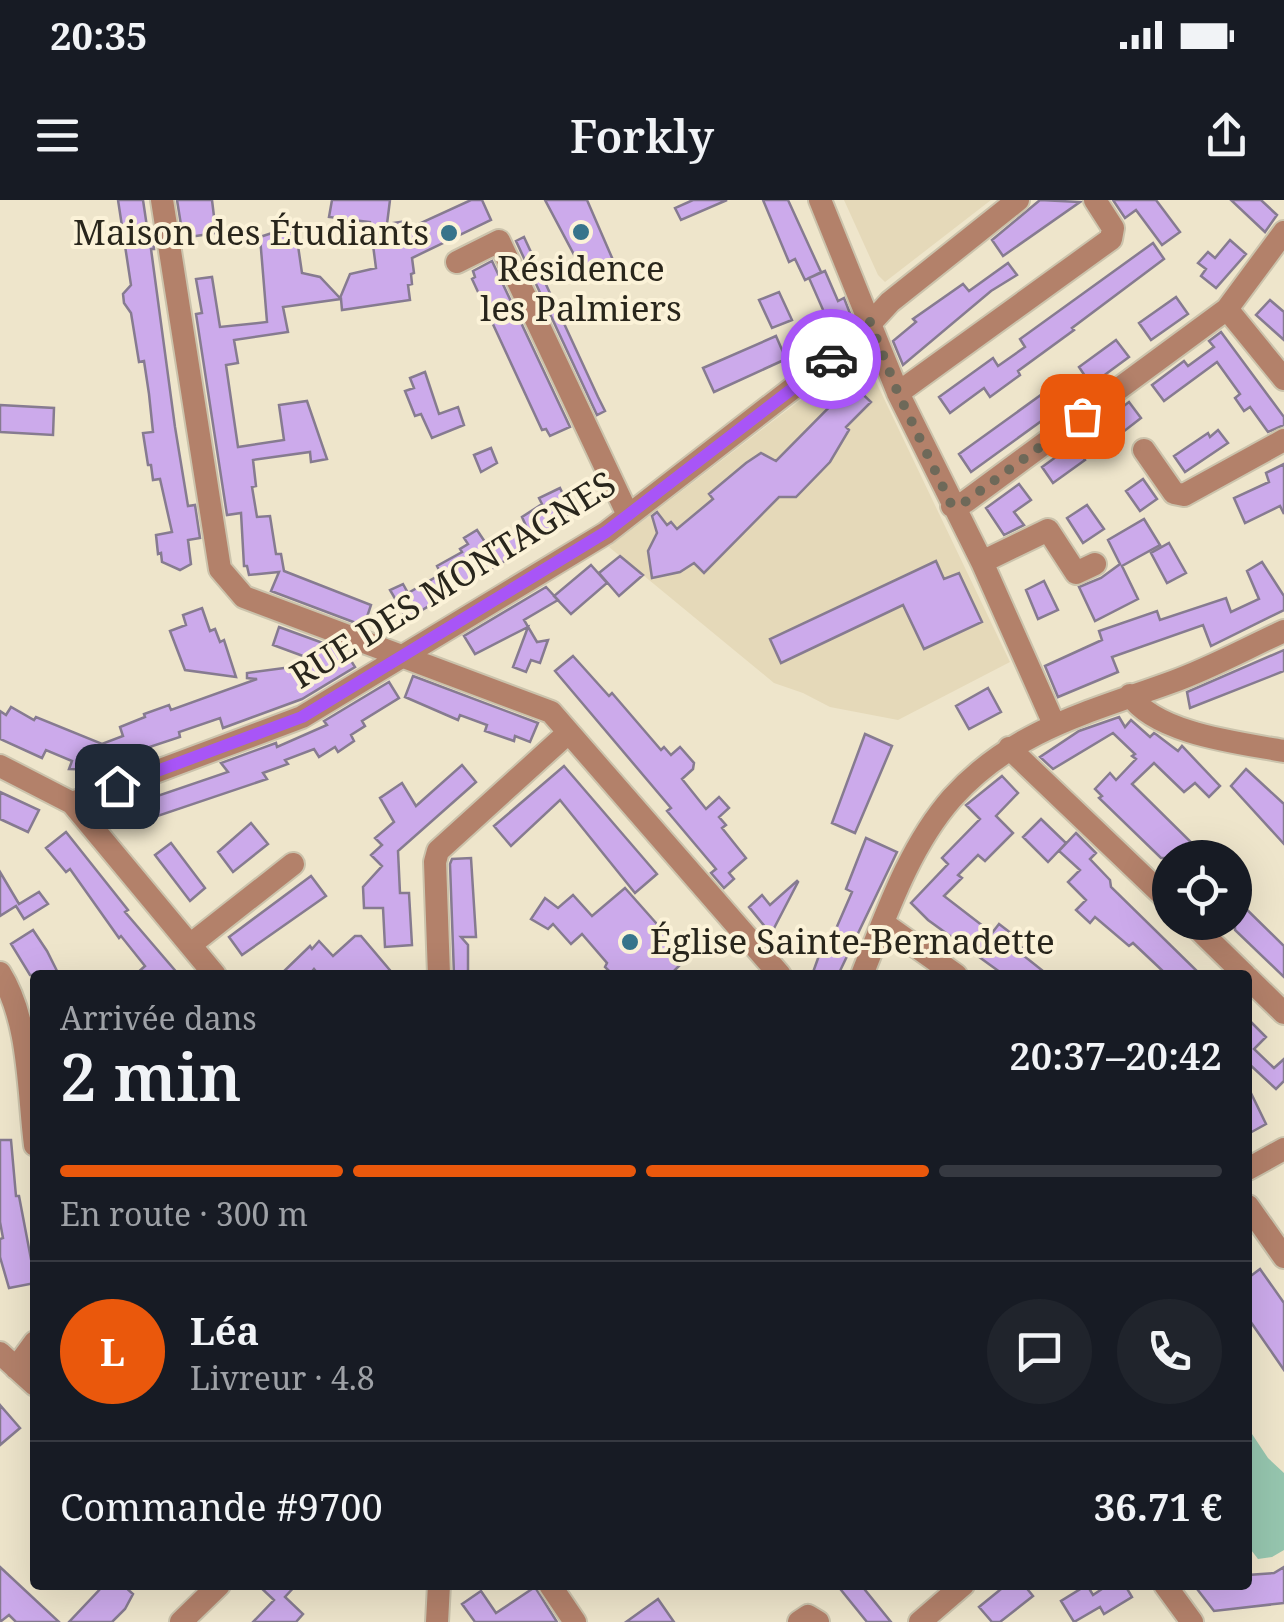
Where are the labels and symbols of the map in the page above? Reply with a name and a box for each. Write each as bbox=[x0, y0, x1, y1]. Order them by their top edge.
place label: Maison des Étudiants bbox=[73, 208, 429, 255]
marker: Résidence les Palmiers bbox=[570, 221, 592, 243]
marker: Maison des Étudiants bbox=[438, 222, 460, 244]
place label: Résidence les Palmiers bbox=[480, 244, 682, 331]
courier bbox=[781, 309, 881, 409]
pin bbox=[1040, 374, 1125, 459]
street label: RUE DES MONTAGNES bbox=[281, 459, 624, 698]
pin bbox=[75, 744, 160, 829]
place label: Église Sainte-Bernadette bbox=[650, 917, 1055, 964]
marker: Église Sainte-Bernadette bbox=[619, 931, 641, 953]

